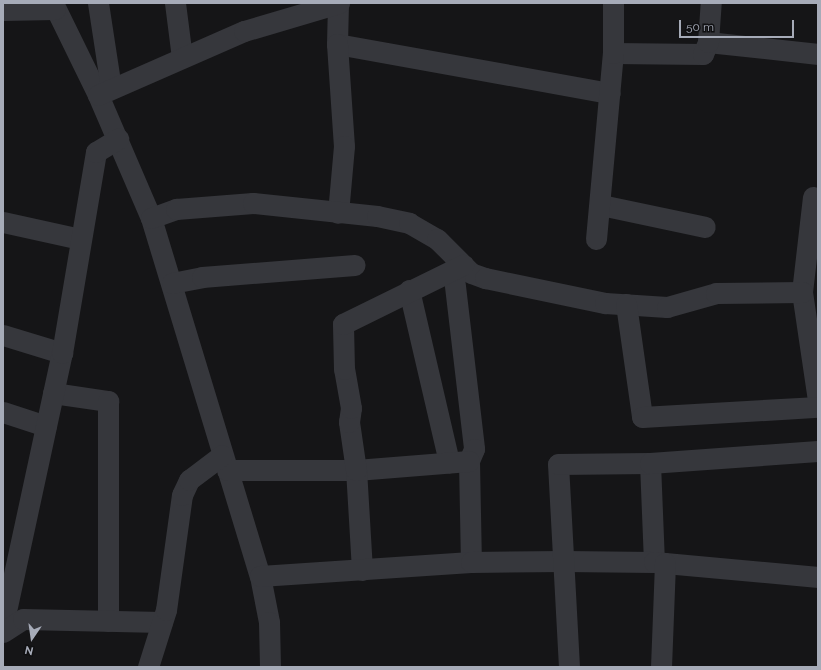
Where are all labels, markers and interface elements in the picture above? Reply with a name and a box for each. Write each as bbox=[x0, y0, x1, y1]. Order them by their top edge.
scale bar bbox=[681, 12, 796, 38]
text: 50 m bbox=[686, 20, 714, 34]
north arrow bbox=[12, 618, 52, 658]
text: N bbox=[24, 643, 35, 657]

